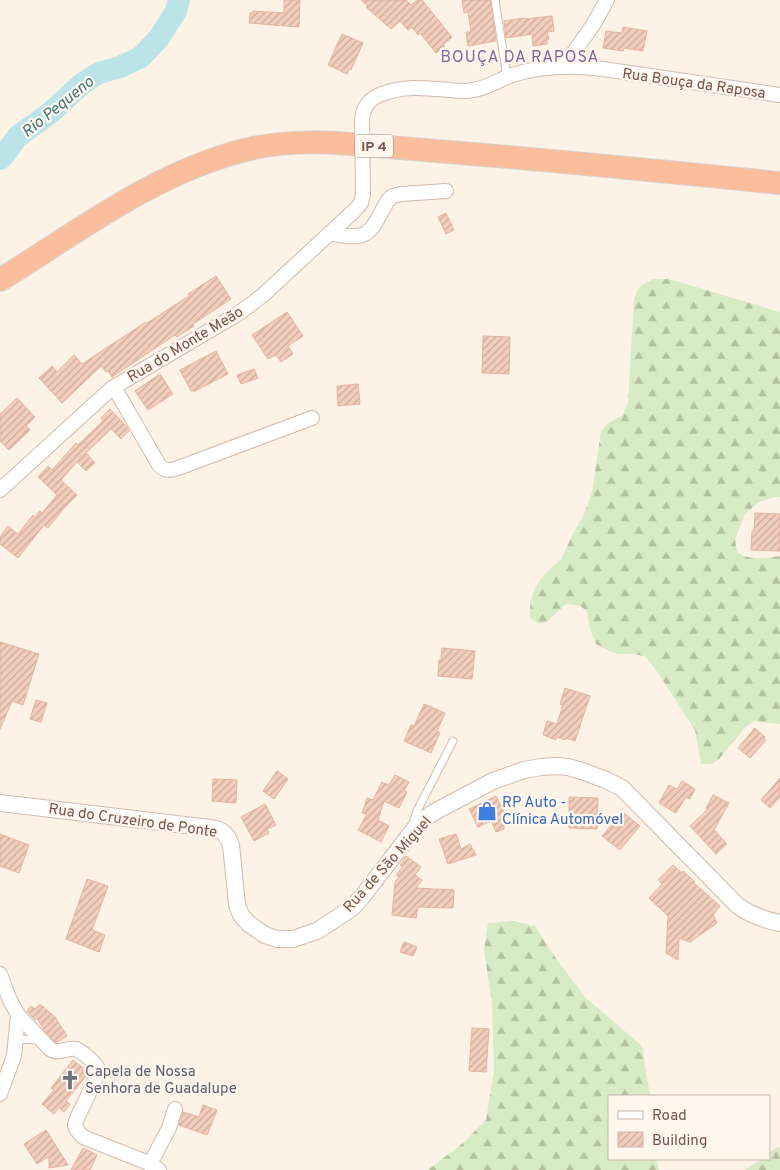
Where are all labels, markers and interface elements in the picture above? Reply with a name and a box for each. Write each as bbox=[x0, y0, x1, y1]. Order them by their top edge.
district label: BOUÇA DA RAPOSA bbox=[441, 48, 599, 68]
street label: Rua Bouça da Raposa bbox=[621, 65, 767, 104]
water label: Rio Pequeno bbox=[18, 72, 99, 143]
road number: IP 4 bbox=[355, 134, 393, 158]
street label: Rua do Monte Meão bbox=[124, 303, 247, 387]
place label: RP Auto - Clínica Automóvel bbox=[502, 794, 623, 830]
street label: Rua do Cruzeiro de Ponte bbox=[47, 800, 218, 843]
shop icon: RP Auto - Clínica Automóvel bbox=[476, 800, 498, 822]
street label: Rua de São Miguel bbox=[340, 813, 436, 917]
place label: Capela de Nossa Senhora de Guadalupe bbox=[85, 1063, 237, 1099]
church icon: Capela de Nossa Senhora de Guadalupe bbox=[59, 1069, 81, 1091]
legend bbox=[608, 1095, 770, 1160]
text: Road bbox=[652, 1107, 687, 1126]
text: Building bbox=[652, 1132, 707, 1151]

